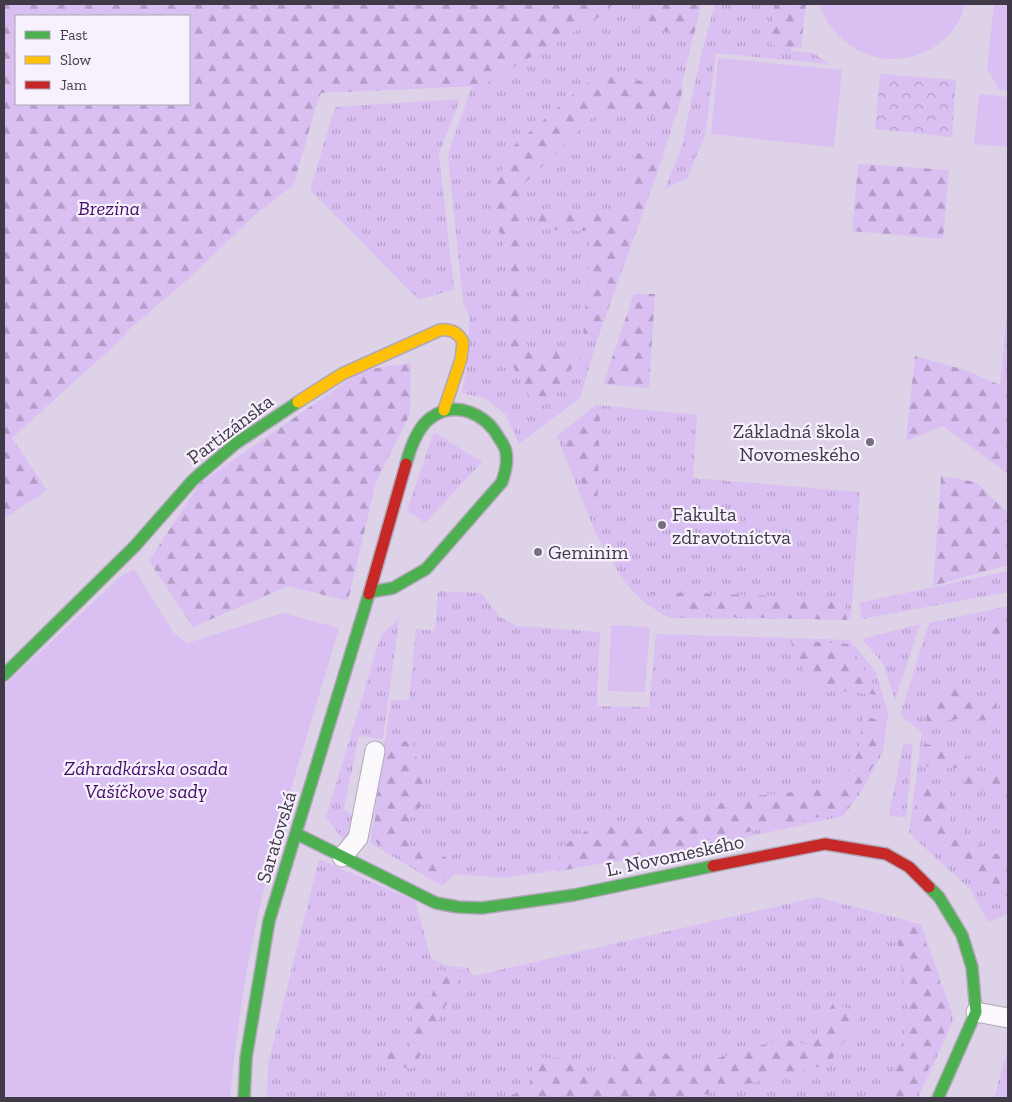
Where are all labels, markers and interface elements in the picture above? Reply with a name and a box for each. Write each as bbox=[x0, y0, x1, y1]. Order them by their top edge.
legend bbox=[15, 15, 190, 105]
text: Fast bbox=[60, 26, 88, 44]
text: Slow bbox=[60, 51, 92, 69]
text: Jam bbox=[60, 76, 87, 94]
park label: Brezina bbox=[78, 196, 140, 220]
street label: Partizánska bbox=[182, 389, 278, 469]
place label: Základná škola Novomeského bbox=[733, 419, 860, 466]
marker: Základná škola Novomeského bbox=[864, 436, 876, 448]
place label: Fakulta zdravotníctva bbox=[672, 502, 791, 549]
marker: Fakulta zdravotníctva bbox=[656, 519, 668, 531]
place label: Geminim bbox=[548, 540, 629, 564]
marker: Geminim bbox=[532, 546, 544, 558]
park label: Záhradkárska osada Vašíčkove sady bbox=[64, 756, 228, 803]
street label: Saratovská bbox=[251, 788, 301, 886]
street label: L. Novomeského bbox=[604, 829, 746, 881]

